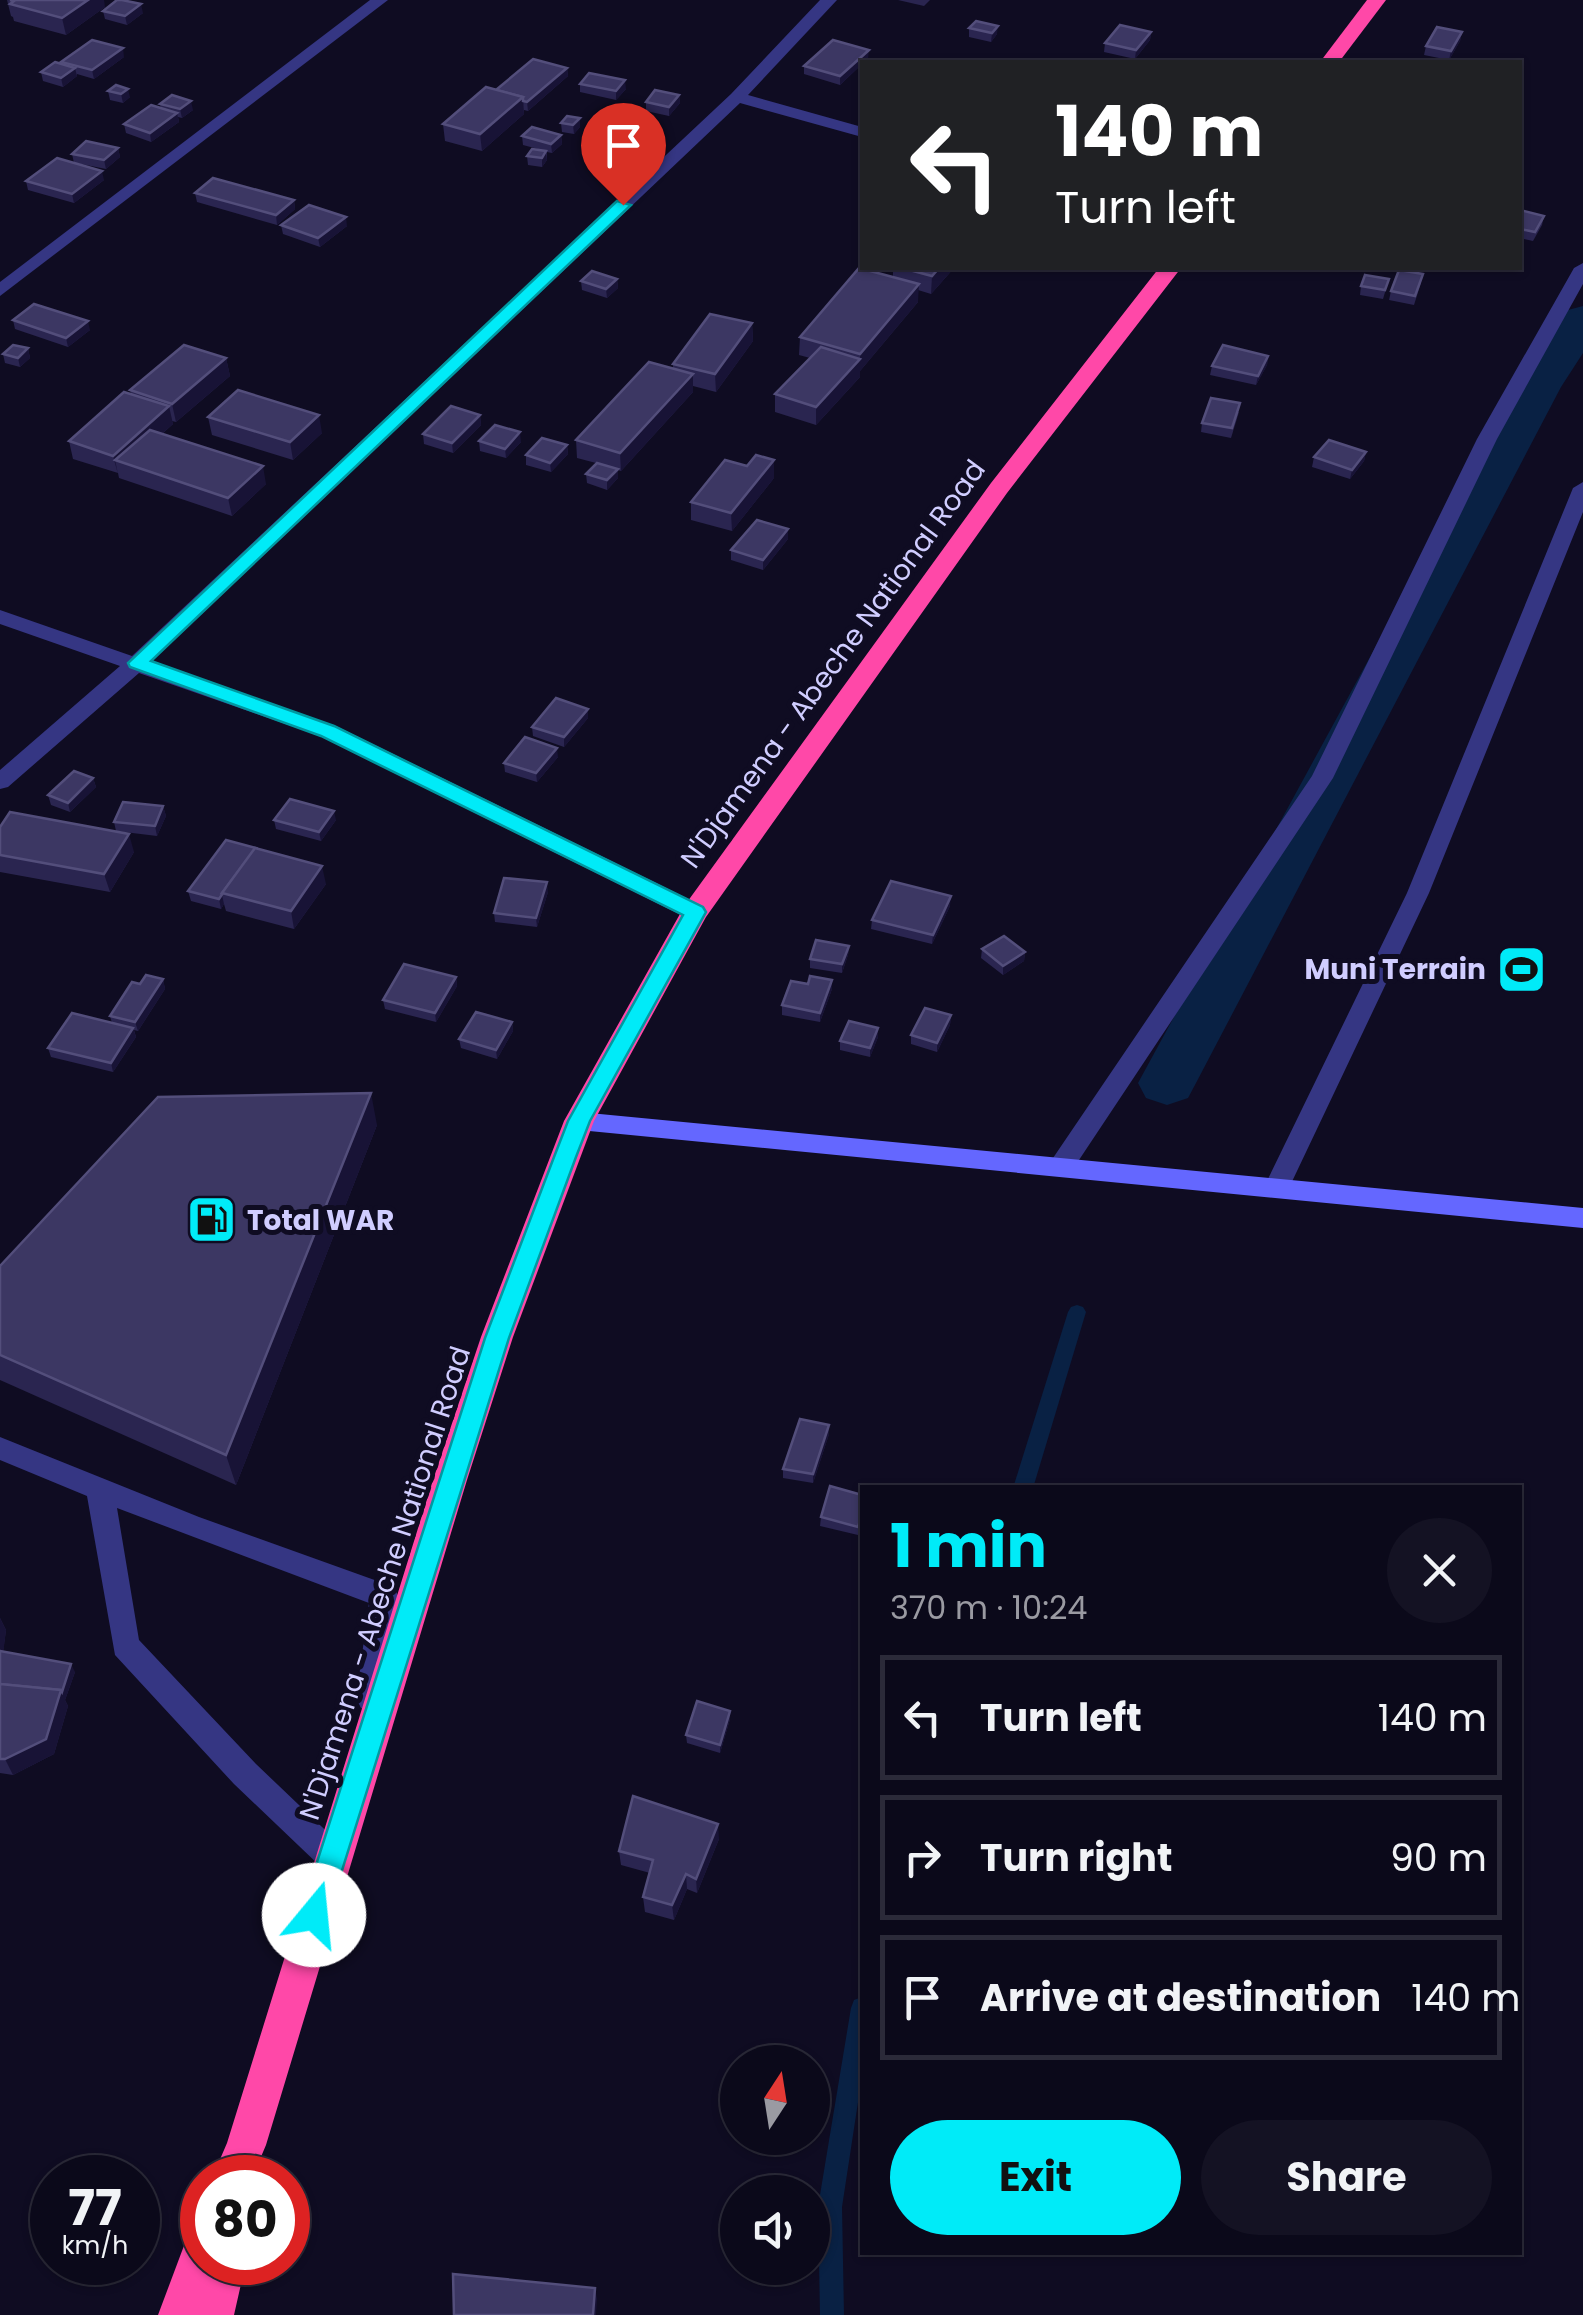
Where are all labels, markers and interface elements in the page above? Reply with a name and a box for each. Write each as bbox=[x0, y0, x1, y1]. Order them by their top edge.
text: 140 m bbox=[1055, 82, 1263, 181]
icon: left bbox=[890, 100, 1020, 230]
pin bbox=[581, 103, 666, 206]
icon: arrive bbox=[596, 118, 651, 173]
text: Turn left bbox=[1055, 176, 1236, 239]
street label: N'Djamena - Abeche National Road bbox=[672, 452, 994, 876]
sports icon: Muni Terrain bbox=[1495, 943, 1547, 995]
place label: Muni Terrain bbox=[1304, 950, 1486, 989]
fuel station icon: Total WAR bbox=[186, 1194, 238, 1246]
place label: Total WAR bbox=[247, 1201, 394, 1240]
street label: N'Djamena - Abeche National Road bbox=[290, 1341, 480, 1825]
text: 1 min bbox=[890, 1504, 1047, 1588]
button: close bbox=[1387, 1518, 1492, 1623]
text: 370 m · 10:24 bbox=[890, 1585, 1087, 1630]
icon: left bbox=[895, 1690, 950, 1745]
text: Turn left bbox=[980, 1691, 1142, 1744]
text: 140 m bbox=[1378, 1691, 1487, 1744]
icon: right bbox=[895, 1830, 950, 1885]
text: Turn right bbox=[980, 1831, 1172, 1884]
text: 90 m bbox=[1390, 1831, 1487, 1884]
position arrow bbox=[262, 1863, 366, 1967]
icon: arrive bbox=[895, 1970, 950, 2025]
text: Arrive at destination bbox=[980, 1971, 1381, 2024]
text: 140 m bbox=[1411, 1971, 1520, 2024]
north arrow bbox=[720, 2045, 830, 2155]
map controls bbox=[720, 2045, 830, 2285]
button: Exit bbox=[890, 2120, 1181, 2235]
button: Share bbox=[1201, 2120, 1492, 2235]
speed limit sign: 80 bbox=[180, 2155, 310, 2285]
text: 77 bbox=[68, 2172, 122, 2243]
button: sound bbox=[720, 2175, 830, 2285]
text: km/h bbox=[62, 2228, 128, 2263]

